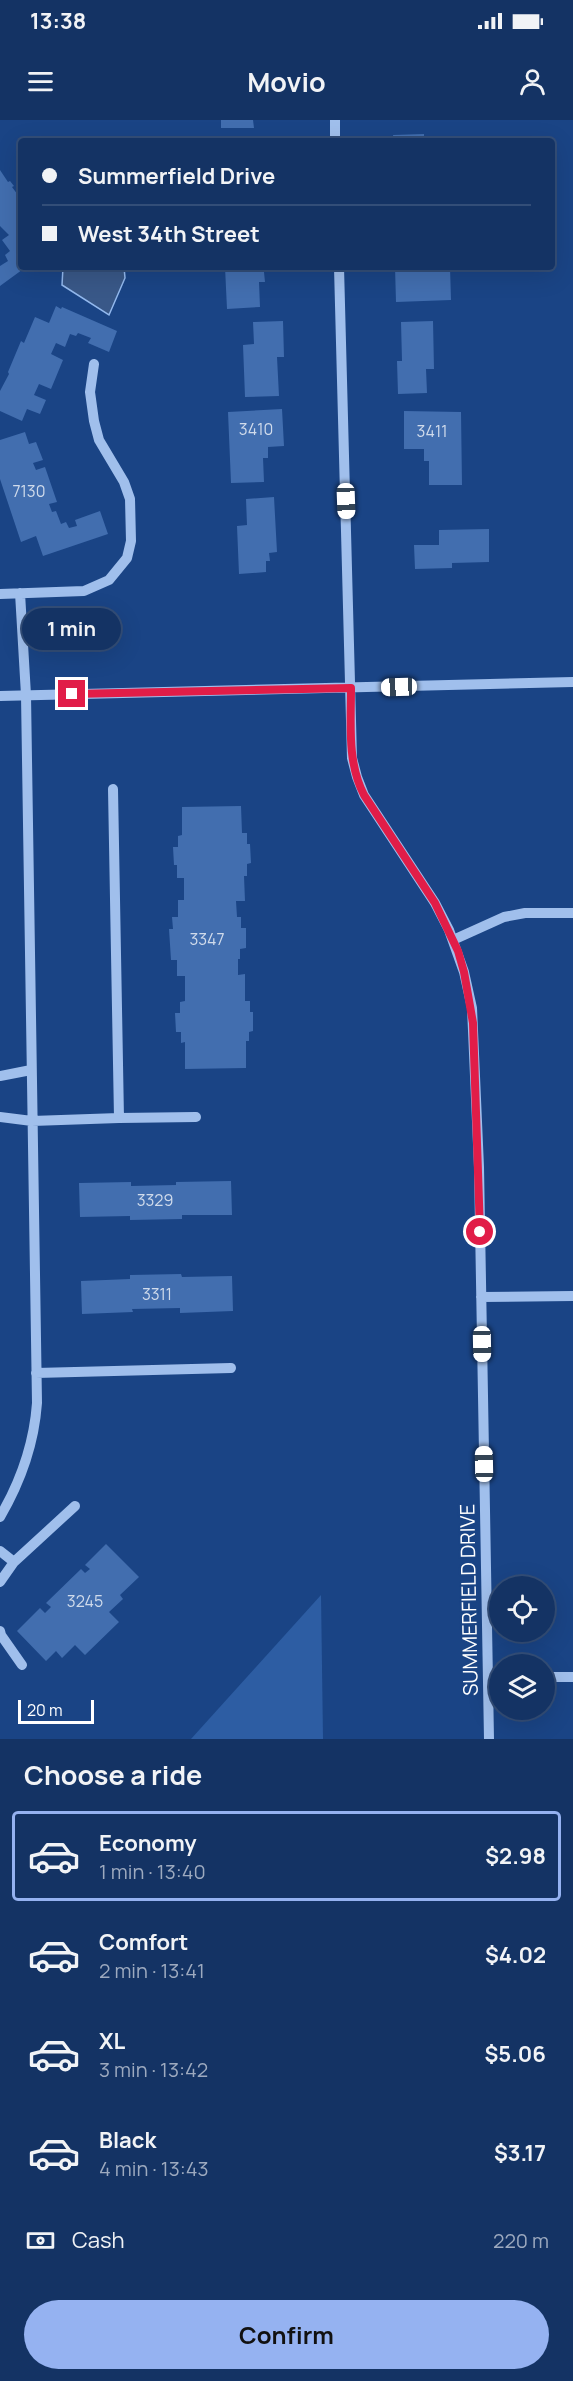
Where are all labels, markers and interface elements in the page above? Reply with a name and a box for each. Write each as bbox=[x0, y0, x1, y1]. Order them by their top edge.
text: 13:38 bbox=[30, 6, 86, 36]
text: Movio bbox=[247, 63, 326, 100]
icon: menu bbox=[24, 65, 57, 98]
icon: person bbox=[516, 65, 549, 98]
text: Summerfield Drive bbox=[78, 161, 275, 191]
text: West 34th Street bbox=[78, 219, 260, 249]
house number: 3410 bbox=[239, 418, 273, 440]
house number: 3411 bbox=[417, 420, 447, 442]
house number: 7130 bbox=[13, 480, 45, 502]
car bbox=[336, 483, 356, 519]
callout: 1 min bbox=[22, 607, 122, 649]
text: 1 min bbox=[47, 615, 96, 642]
car bbox=[381, 677, 417, 697]
route end bbox=[58, 680, 85, 707]
house number: 3347 bbox=[189, 928, 225, 950]
house number: 3329 bbox=[137, 1189, 173, 1211]
route start bbox=[466, 1218, 493, 1245]
house number: 3311 bbox=[142, 1283, 172, 1305]
car bbox=[473, 1326, 491, 1362]
car bbox=[475, 1446, 493, 1482]
street label: SUMMERFIELD DRIVE bbox=[453, 1504, 484, 1696]
map controls bbox=[489, 1576, 555, 1720]
button: locate bbox=[489, 1576, 555, 1642]
house number: 3245 bbox=[67, 1590, 103, 1612]
button: layers bbox=[489, 1654, 555, 1720]
scale bar bbox=[18, 1697, 94, 1724]
text: 20 m bbox=[27, 1699, 63, 1721]
text: Choose a ride bbox=[24, 1756, 202, 1793]
text: Economy bbox=[99, 1828, 197, 1858]
icon: car bbox=[27, 1829, 81, 1883]
text: $2.98 bbox=[485, 1841, 546, 1871]
text: 1 min · 13:40 bbox=[99, 1858, 206, 1885]
text: Comfort bbox=[99, 1927, 188, 1957]
icon: car bbox=[27, 1928, 81, 1982]
text: $4.02 bbox=[485, 1940, 546, 1970]
text: 2 min · 13:41 bbox=[99, 1957, 205, 1984]
text: XL bbox=[99, 2026, 125, 2056]
icon: car bbox=[27, 2027, 81, 2081]
text: $5.06 bbox=[484, 2039, 546, 2069]
text: 3 min · 13:42 bbox=[99, 2056, 208, 2083]
text: Black bbox=[99, 2125, 156, 2155]
icon: car bbox=[27, 2126, 81, 2180]
text: $3.17 bbox=[494, 2138, 546, 2168]
text: 4 min · 13:43 bbox=[99, 2155, 209, 2182]
icon: cash bbox=[24, 2224, 57, 2257]
text: Cash bbox=[72, 2225, 125, 2255]
text: 220 m bbox=[493, 2227, 549, 2254]
button: Confirm bbox=[24, 2300, 549, 2369]

